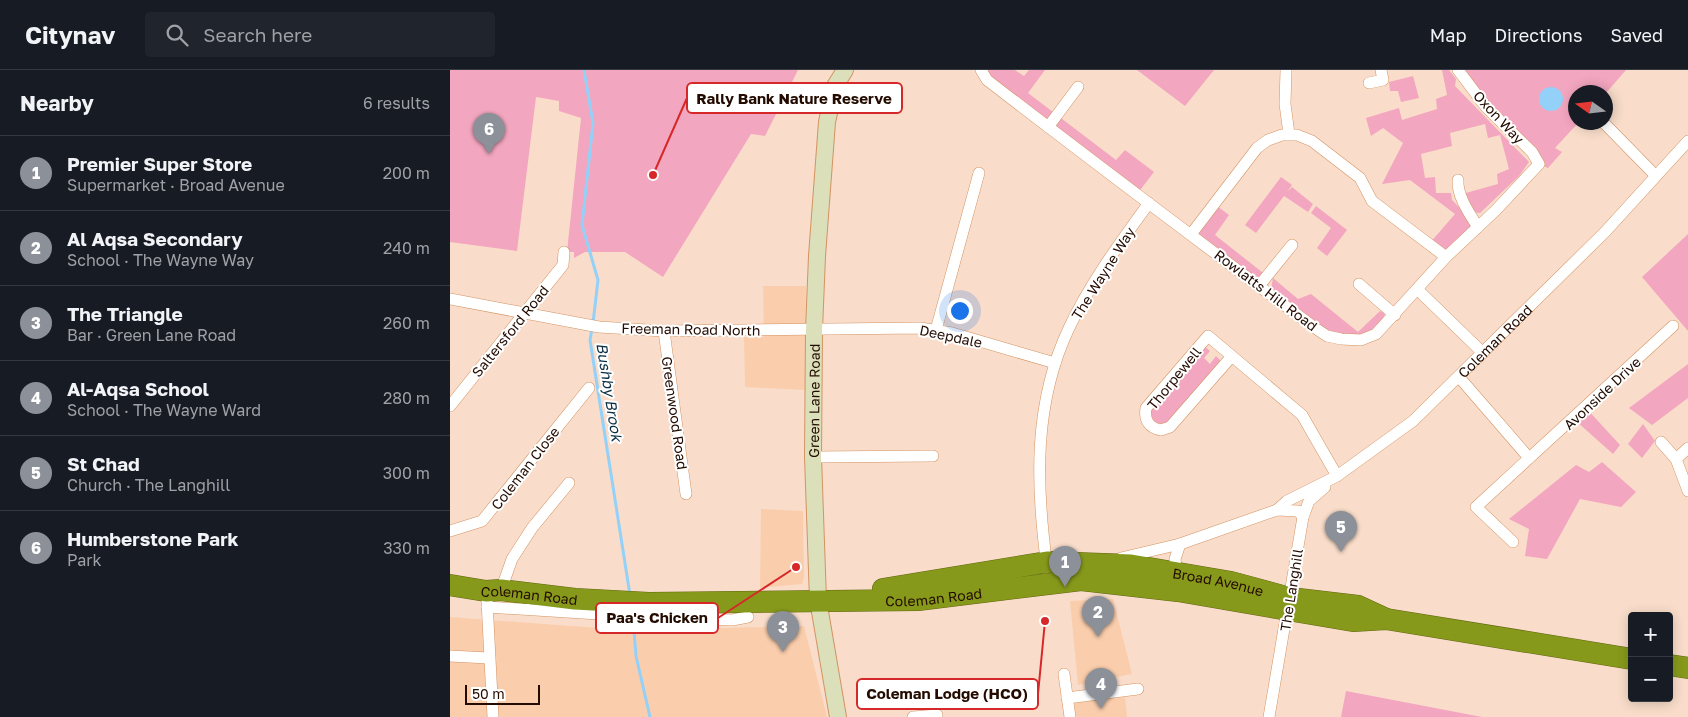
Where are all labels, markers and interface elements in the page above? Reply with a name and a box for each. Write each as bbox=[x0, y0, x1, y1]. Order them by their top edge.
search box bbox=[145, 12, 495, 57]
text: Citynav bbox=[25, 20, 115, 49]
icon: search bbox=[163, 21, 191, 49]
text: Search here bbox=[203, 23, 312, 46]
text: Map bbox=[1430, 24, 1466, 46]
text: Directions bbox=[1494, 24, 1582, 46]
text: Saved bbox=[1610, 24, 1663, 46]
callout: Rally Bank Nature Reserve bbox=[687, 83, 902, 113]
north arrow bbox=[1568, 85, 1613, 130]
street label: Oxon Way bbox=[1470, 87, 1528, 147]
text: Rally Bank Nature Reserve bbox=[696, 89, 892, 107]
text: Nearby bbox=[20, 90, 94, 116]
text: 6 results bbox=[363, 93, 430, 113]
pin: 6 bbox=[473, 113, 505, 154]
text: Premier Super Store bbox=[67, 152, 252, 175]
text: 1 bbox=[32, 163, 40, 183]
text: 200 m bbox=[383, 163, 430, 183]
text: Supermarket · Broad Avenue bbox=[67, 175, 285, 195]
street label: The Wayne Way bbox=[1068, 223, 1138, 322]
text: Al Aqsa Secondary bbox=[67, 227, 243, 250]
text: 2 bbox=[31, 238, 41, 258]
text: 240 m bbox=[383, 238, 430, 258]
street label: Rowlatts Hill Road bbox=[1211, 246, 1321, 334]
text: School · The Wayne Way bbox=[67, 250, 254, 270]
street label: Saltersford Road bbox=[468, 282, 552, 380]
your location bbox=[947, 298, 973, 324]
street label: Coleman Road bbox=[1454, 301, 1535, 381]
text: The Triangle bbox=[67, 302, 183, 325]
text: 3 bbox=[31, 313, 41, 333]
text: 260 m bbox=[383, 313, 430, 333]
street label: Freeman Road North bbox=[621, 319, 761, 339]
street label: Deepdale bbox=[918, 321, 984, 351]
text: Bar · Green Lane Road bbox=[67, 325, 236, 345]
water label: Bushby Brook bbox=[592, 341, 627, 444]
street label: Thorpewell bbox=[1143, 343, 1205, 413]
street label: Green Lane Road bbox=[804, 344, 822, 458]
street label: Avonside Drive bbox=[1560, 353, 1644, 433]
street label: Greenwood Road bbox=[659, 355, 691, 471]
text: Al-Aqsa School bbox=[67, 377, 209, 400]
text: 4 bbox=[31, 388, 41, 408]
text: 280 m bbox=[383, 388, 430, 408]
text: School · The Wayne Ward bbox=[67, 400, 261, 420]
street label: Coleman Close bbox=[487, 423, 563, 513]
text: St Chad bbox=[67, 452, 140, 475]
text: 5 bbox=[31, 463, 41, 483]
text: 300 m bbox=[383, 463, 430, 483]
text: Church · The Langhill bbox=[67, 475, 230, 495]
pin: 5 bbox=[1325, 511, 1357, 552]
text: Humberstone Park bbox=[67, 527, 239, 550]
text: 6 bbox=[31, 538, 41, 558]
text: 330 m bbox=[383, 538, 430, 558]
pin: 1 bbox=[1049, 546, 1081, 587]
street label: The Langhill bbox=[1276, 547, 1306, 633]
text: Park bbox=[67, 550, 102, 570]
street label: Broad Avenue bbox=[1171, 564, 1266, 599]
street label: Coleman Road bbox=[480, 581, 579, 608]
street label: Coleman Road bbox=[885, 584, 983, 609]
pin: 2 bbox=[1082, 596, 1114, 637]
callout: Paa's Chicken bbox=[596, 603, 718, 633]
text: Paa's Chicken bbox=[606, 608, 708, 626]
pin: 3 bbox=[767, 611, 799, 652]
map controls bbox=[1628, 612, 1673, 702]
button: + bbox=[1628, 612, 1673, 657]
button: − bbox=[1628, 657, 1673, 702]
pin: 4 bbox=[1085, 668, 1117, 709]
callout: Coleman Lodge (HCO) bbox=[857, 679, 1038, 709]
scale bar bbox=[465, 682, 540, 705]
text: Coleman Lodge (HCO) bbox=[866, 684, 1028, 702]
text: 50 m bbox=[472, 685, 505, 702]

